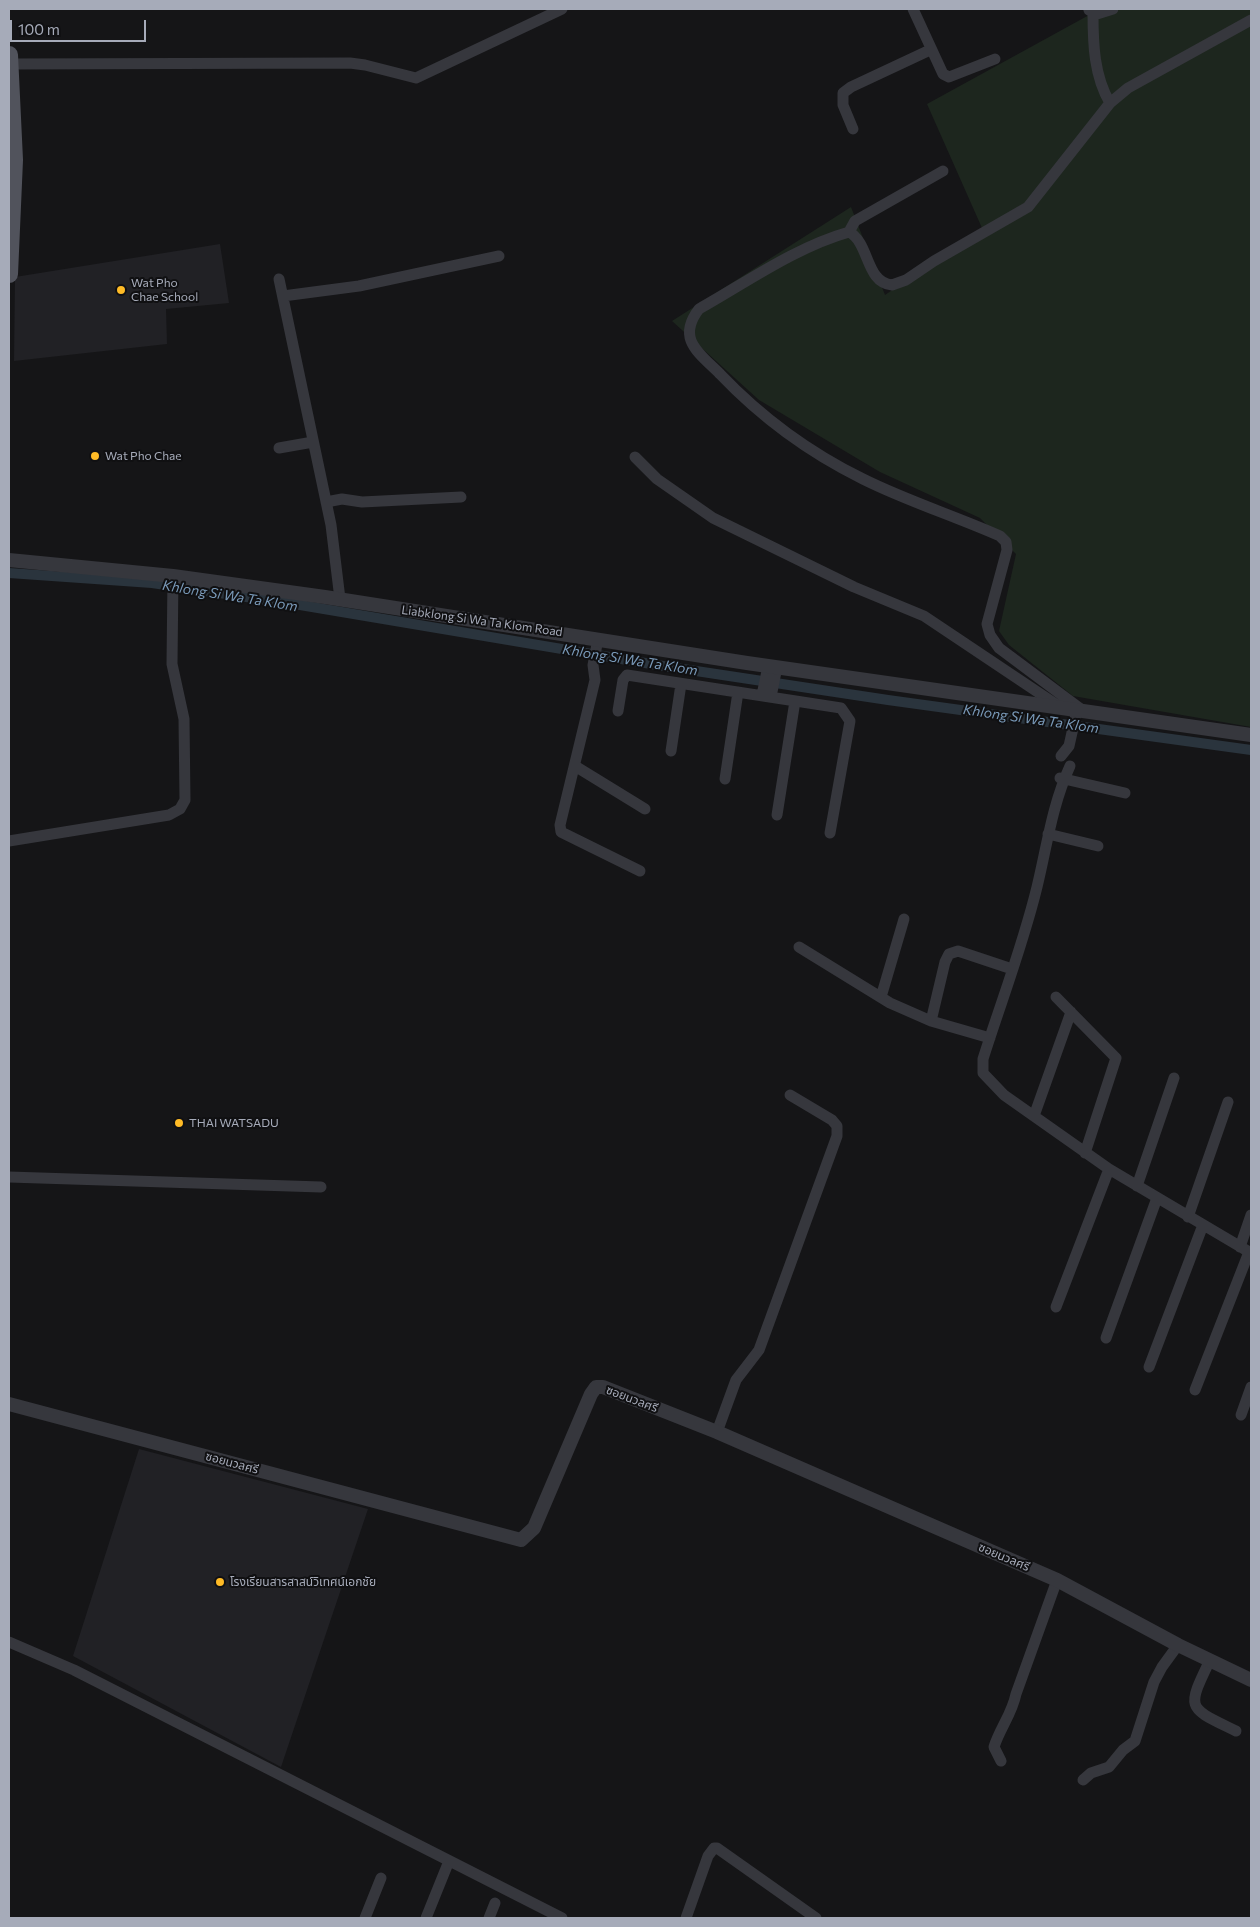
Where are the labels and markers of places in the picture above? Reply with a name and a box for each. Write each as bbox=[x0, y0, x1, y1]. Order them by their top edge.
place label: Wat Pho Chae School bbox=[131, 276, 198, 304]
marker: Wat Pho Chae School bbox=[115, 284, 127, 296]
place label: Wat Pho Chae bbox=[105, 449, 182, 463]
marker: Wat Pho Chae bbox=[89, 450, 101, 462]
place label: THAI WATSADU bbox=[189, 1116, 279, 1130]
marker: THAI WATSADU bbox=[173, 1117, 185, 1129]
place label: โรงเรียนสารสาสน์วิเทศน์เอกชัย bbox=[230, 1575, 376, 1589]
marker: โรงเรียนสารสาสน์วิเทศน์เอกชัย bbox=[214, 1576, 226, 1588]

